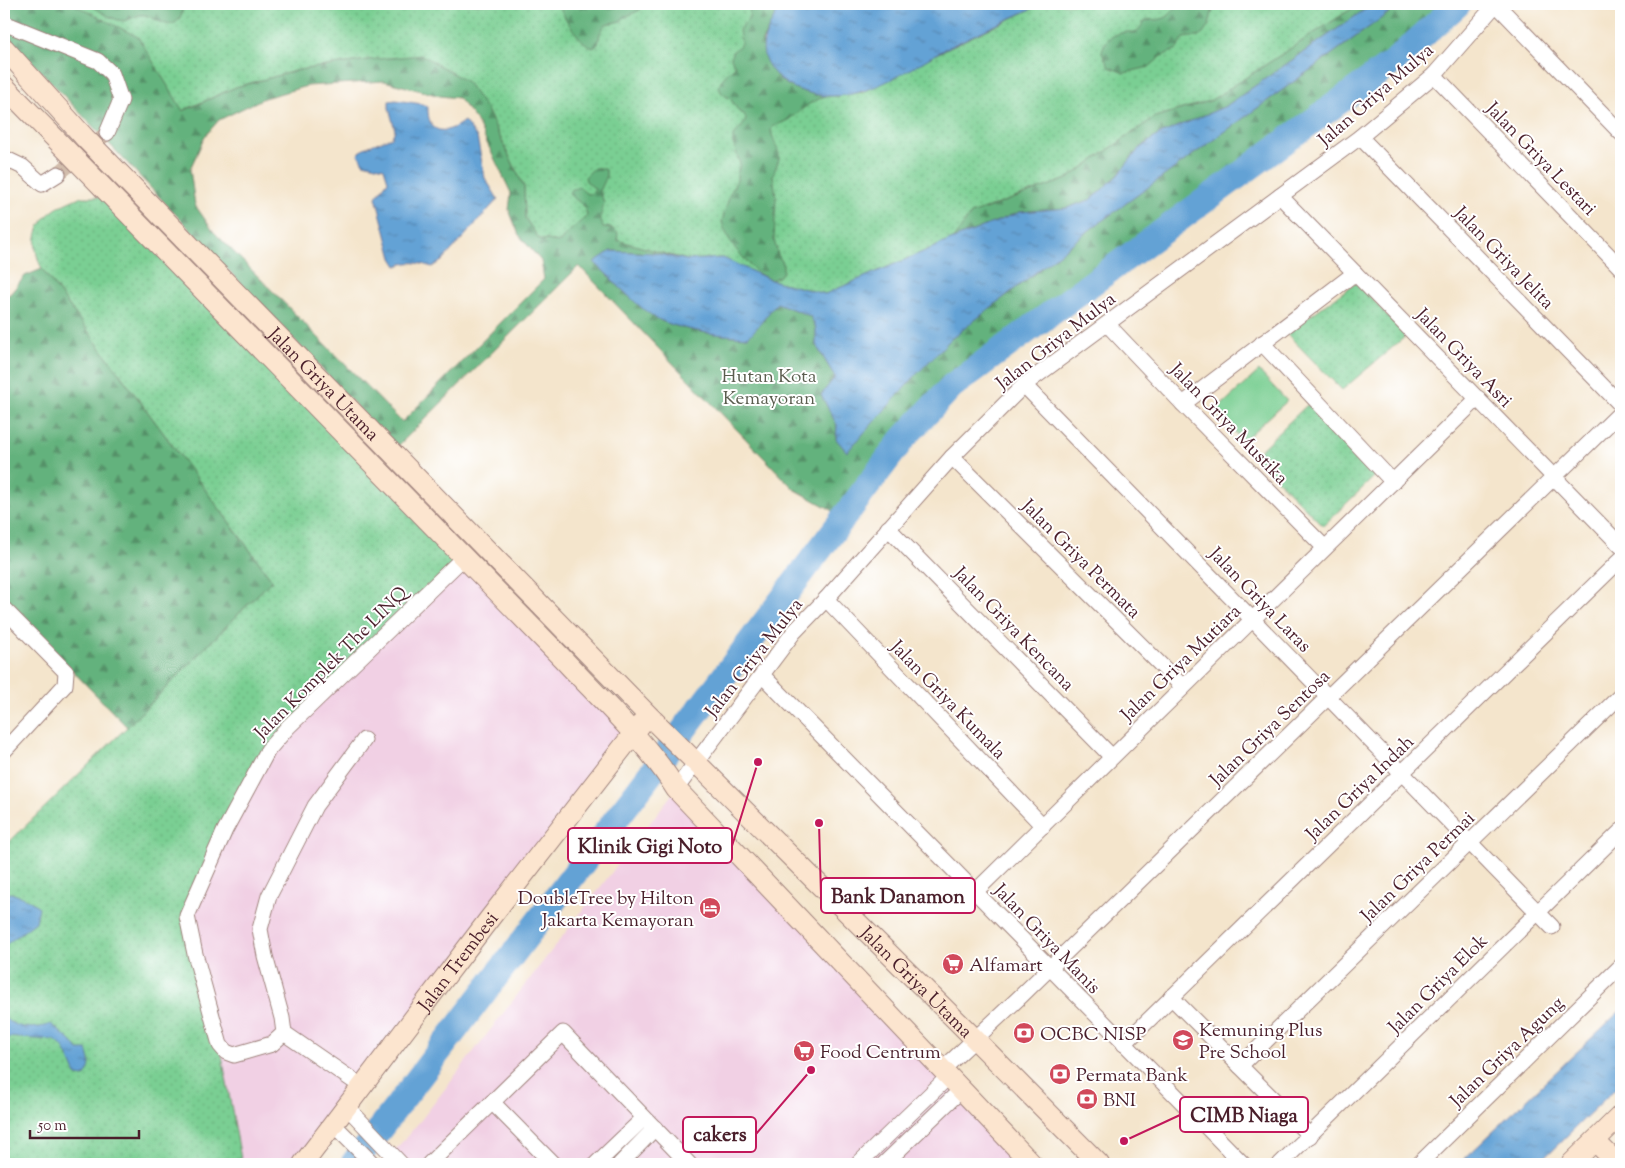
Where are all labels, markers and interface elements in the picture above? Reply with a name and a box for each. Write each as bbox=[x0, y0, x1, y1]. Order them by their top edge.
street label: Jalan Griya Mulya bbox=[1312, 38, 1441, 154]
street label: Jalan Griya Lestari bbox=[1478, 96, 1602, 223]
street label: Jalan Griya Jelita bbox=[1446, 200, 1560, 316]
street label: Jalan Griya Mulya bbox=[990, 286, 1122, 398]
street label: Jalan Griya Asri bbox=[1408, 302, 1518, 415]
street label: Jalan Griya Utama bbox=[260, 322, 385, 448]
street label: Jalan Griya Mustika bbox=[1162, 357, 1294, 492]
park label: Hutan Kota Kemayoran bbox=[722, 364, 817, 413]
street label: Jalan Griya Permata bbox=[1014, 493, 1146, 626]
street label: Jalan Griya Laras bbox=[1201, 541, 1317, 659]
street label: Jalan Griya Kencana bbox=[946, 561, 1080, 698]
street label: Jalan Komplek The LINQ bbox=[248, 580, 416, 747]
street label: Jalan Griya Mulya bbox=[699, 593, 810, 725]
street label: Jalan Griya Mutiara bbox=[1115, 599, 1248, 729]
street label: Jalan Griya Kumala bbox=[882, 634, 1011, 767]
street label: Jalan Griya Sentosa bbox=[1204, 664, 1337, 794]
street label: Jalan Griya Indah bbox=[1300, 730, 1421, 848]
street label: Jalan Griya Permai bbox=[1355, 806, 1482, 930]
callout: Klinik Gigi Noto bbox=[568, 828, 732, 863]
text: Klinik Gigi Noto bbox=[578, 834, 722, 863]
callout: Bank Danamon bbox=[821, 878, 975, 913]
street label: Jalan Griya Manis bbox=[986, 878, 1106, 1001]
text: Bank Danamon bbox=[831, 884, 965, 913]
place label: DoubleTree by Hilton Jakarta Kemayoran bbox=[518, 886, 694, 935]
hotel icon: DoubleTree by Hilton Jakarta Kemayoran bbox=[698, 896, 722, 920]
street label: Jalan Trembesi bbox=[412, 907, 506, 1019]
street label: Jalan Griya Utama bbox=[852, 921, 978, 1046]
street label: Jalan Griya Elok bbox=[1382, 928, 1495, 1041]
supermarket icon: Alfamart bbox=[941, 952, 965, 976]
place label: Alfamart bbox=[969, 953, 1043, 980]
street label: Jalan Griya Agung bbox=[1444, 991, 1571, 1115]
place label: Kemuning Plus Pre School bbox=[1199, 1018, 1322, 1067]
bank icon: OCBC NISP bbox=[1012, 1021, 1036, 1045]
place label: OCBC NISP bbox=[1040, 1022, 1147, 1049]
school or university icon: Kemuning Plus Pre School bbox=[1171, 1028, 1195, 1052]
supermarket icon: Food Centrum bbox=[792, 1039, 816, 1063]
place label: Food Centrum bbox=[820, 1040, 941, 1067]
bank icon: Permata Bank bbox=[1048, 1062, 1072, 1086]
place label: Permata Bank bbox=[1076, 1063, 1188, 1090]
bank icon: BNI bbox=[1075, 1087, 1099, 1111]
place label: BNI bbox=[1103, 1088, 1136, 1115]
callout: CIMB Niaga bbox=[1180, 1097, 1308, 1132]
text: CIMB Niaga bbox=[1190, 1103, 1298, 1132]
scale bar bbox=[30, 1108, 139, 1140]
text: 50 m bbox=[37, 1116, 67, 1137]
callout: cakers bbox=[683, 1117, 756, 1152]
text: cakers bbox=[693, 1122, 747, 1151]

